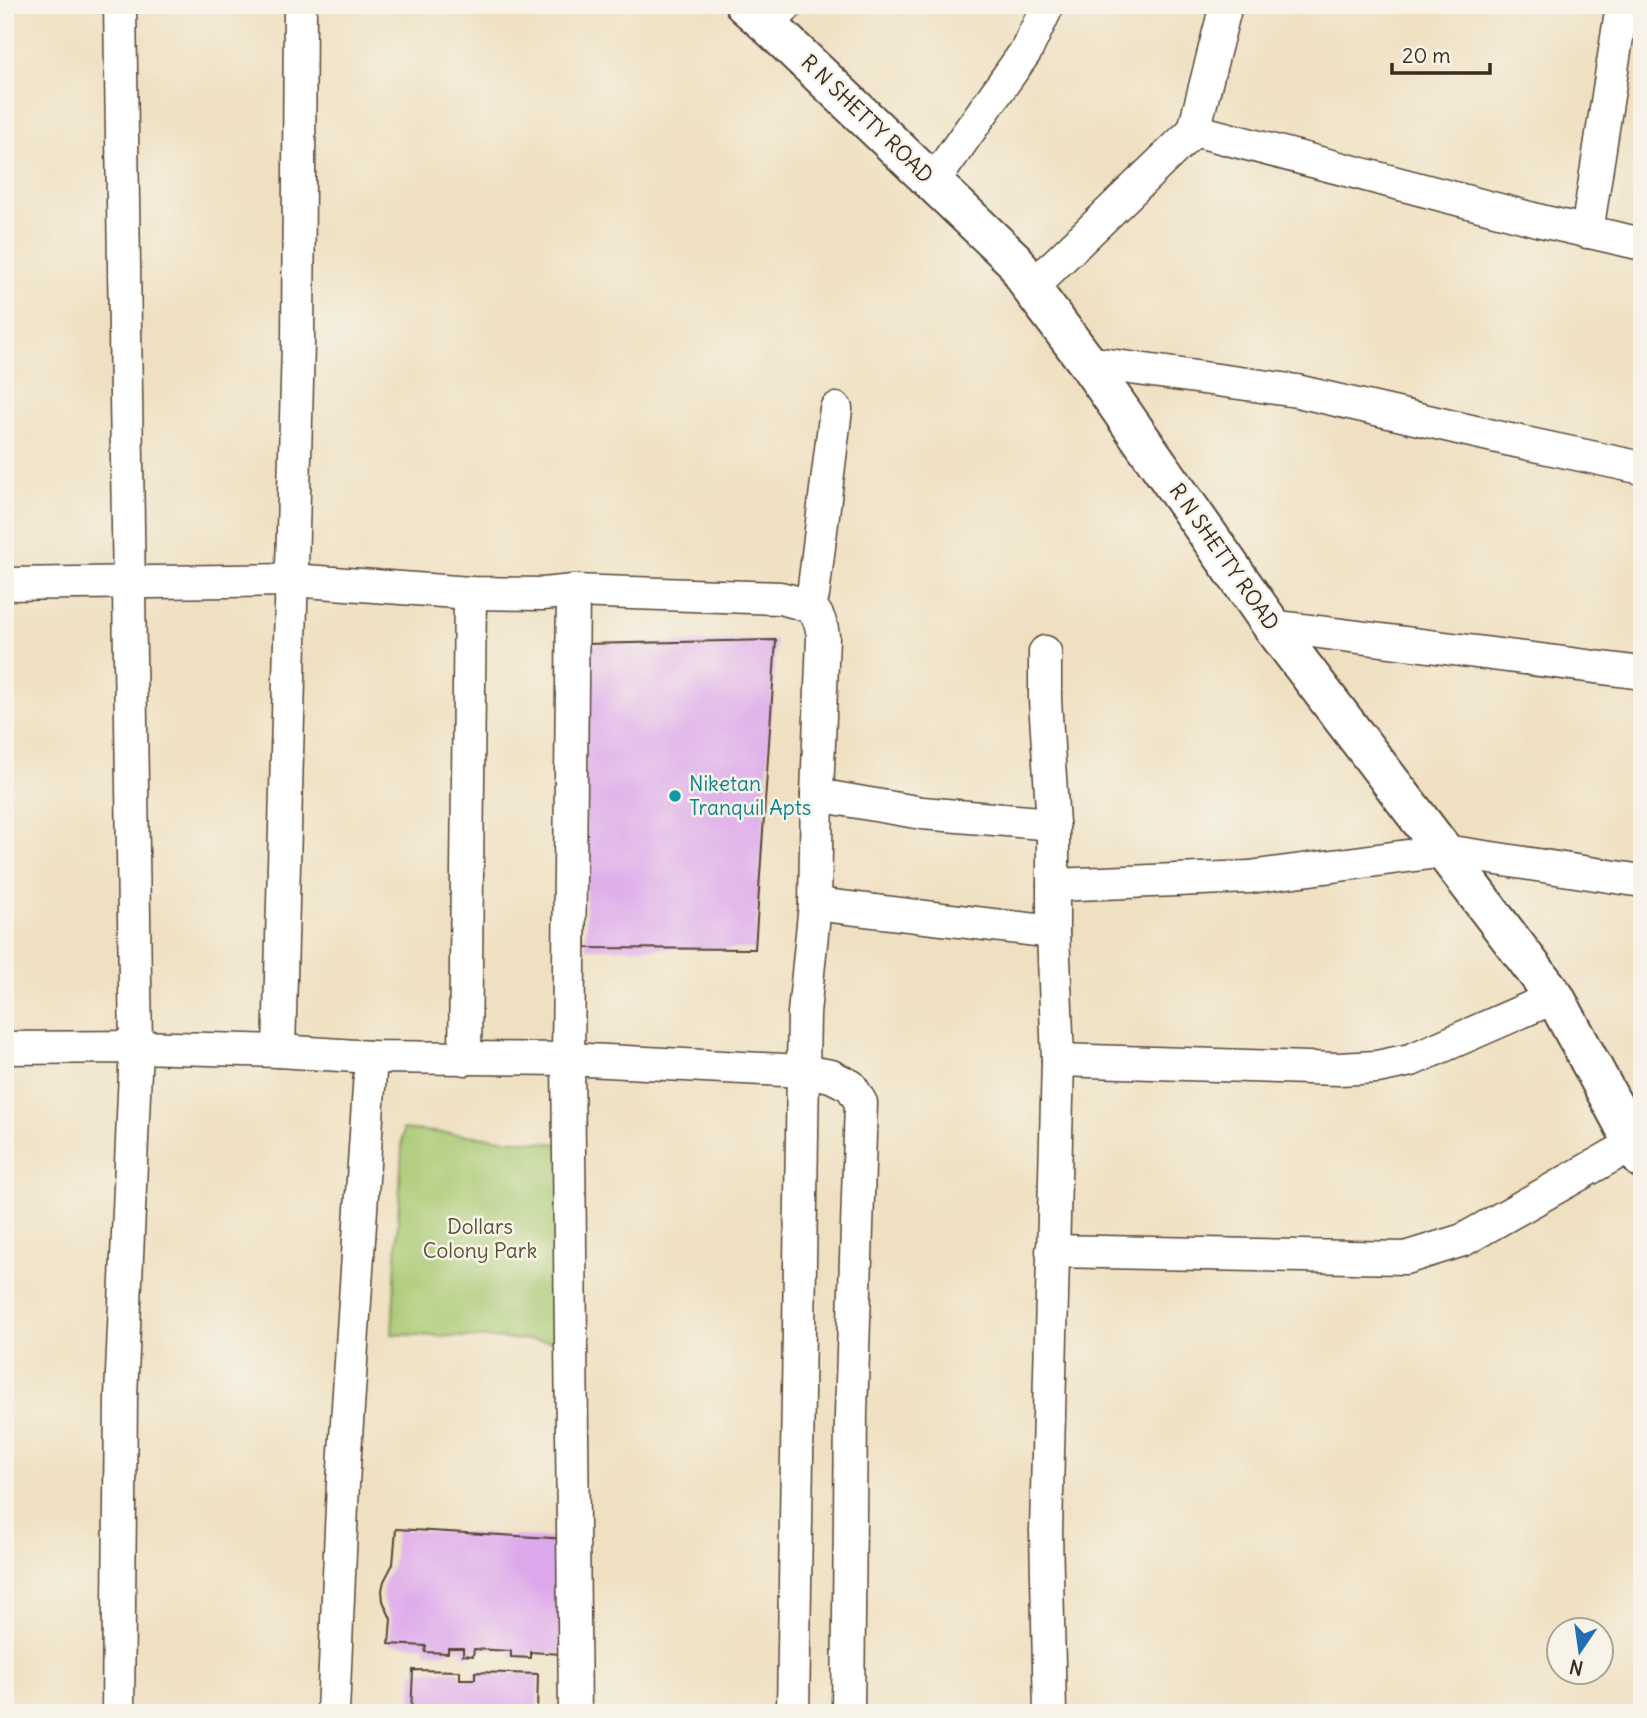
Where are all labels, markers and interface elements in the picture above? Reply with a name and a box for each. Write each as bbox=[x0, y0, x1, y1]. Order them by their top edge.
scale bar bbox=[1392, 32, 1490, 76]
text: 20 m bbox=[1402, 42, 1451, 69]
street label: R N SHETTY ROAD bbox=[796, 49, 939, 189]
street label: R N SHETTY ROAD bbox=[1164, 478, 1285, 635]
place label: Niketan Tranquil Apts bbox=[689, 770, 811, 821]
marker: Niketan Tranquil Apts bbox=[667, 788, 683, 804]
park label: Dollars Colony Park bbox=[423, 1213, 537, 1264]
north arrow bbox=[1546, 1616, 1616, 1686]
text: N bbox=[1567, 1654, 1585, 1681]

